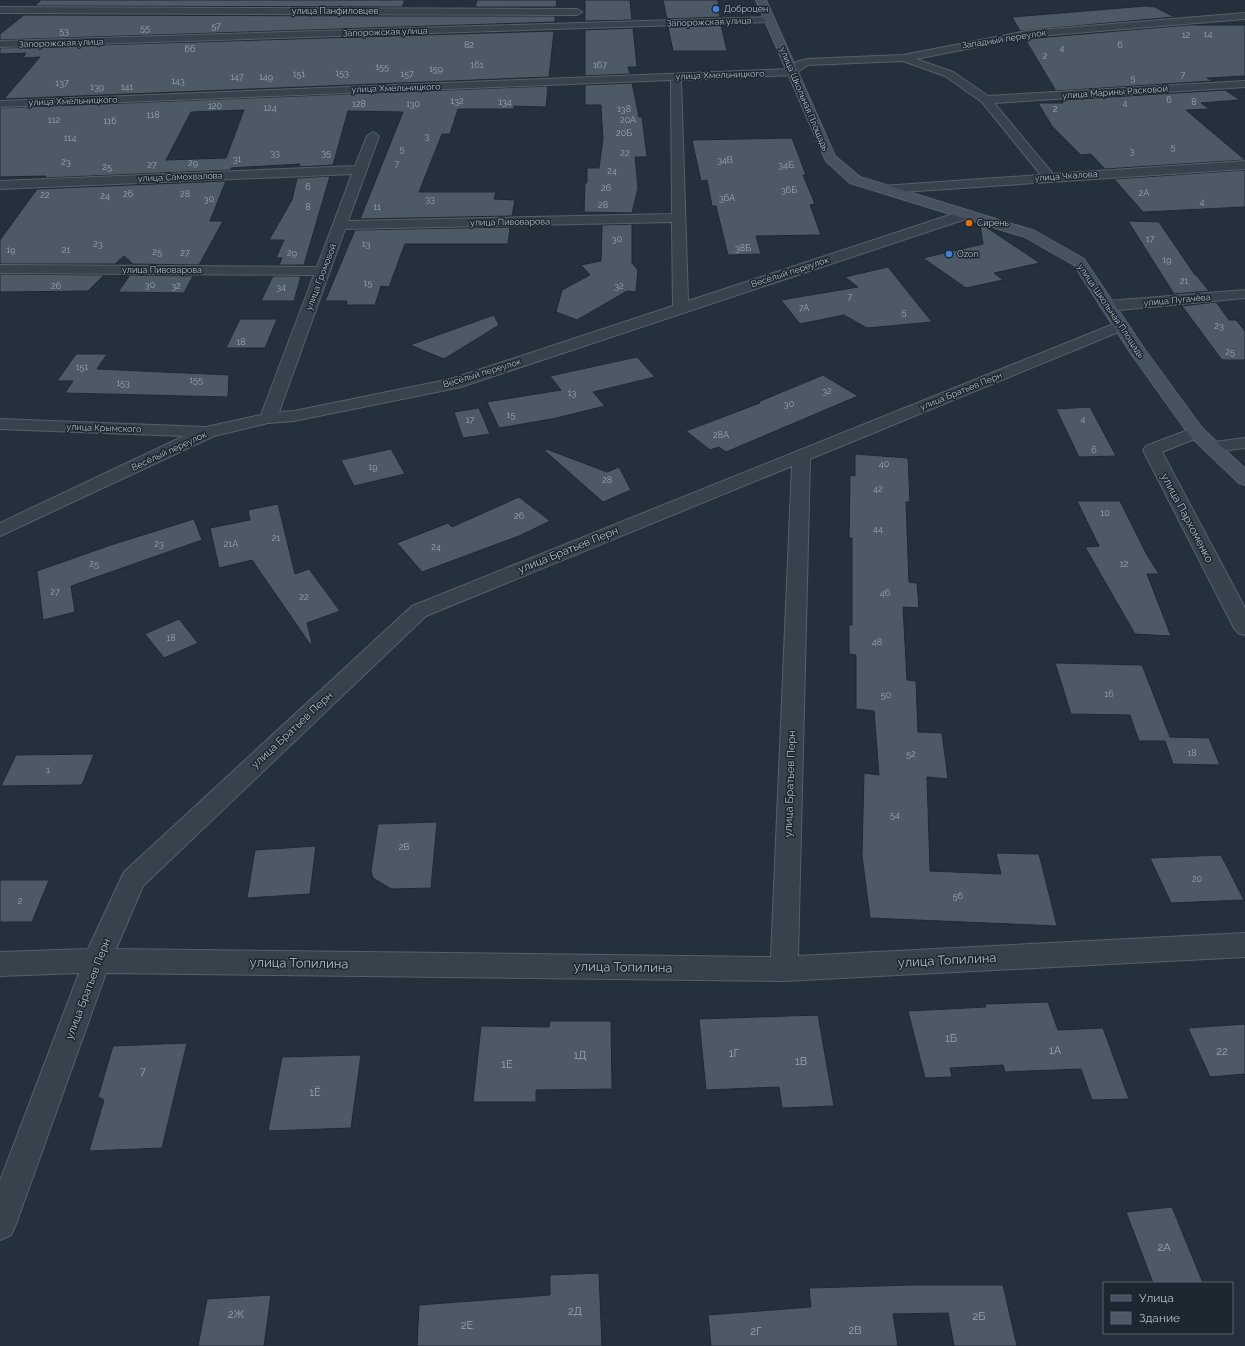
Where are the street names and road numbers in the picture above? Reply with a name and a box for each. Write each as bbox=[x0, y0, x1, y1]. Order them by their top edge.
street label: улица Панфиловцев bbox=[292, 6, 378, 16]
street label: Запорожская улица bbox=[666, 16, 752, 28]
street label: Запорожская улица bbox=[342, 26, 428, 38]
street label: Западный переулок bbox=[961, 27, 1047, 51]
street label: Запорожская улица bbox=[18, 37, 104, 49]
street label: улица Школьная Площадь bbox=[778, 46, 831, 153]
street label: улица Хмельницкого bbox=[675, 68, 765, 82]
street label: улица Хмельницкого bbox=[351, 81, 441, 95]
street label: улица Марины Расковой bbox=[1062, 83, 1168, 101]
street label: улица Хмельницкого bbox=[28, 94, 118, 108]
street label: улица Чкалова bbox=[1034, 169, 1098, 183]
street label: улица Самохвалова bbox=[137, 171, 223, 183]
street label: улица Пивоварова bbox=[470, 216, 550, 228]
street label: улица Громовой bbox=[304, 242, 338, 312]
street label: Весёлый переулок bbox=[750, 255, 831, 289]
street label: улица Школьная Площадь bbox=[1076, 262, 1147, 361]
street label: улица Пивоварова bbox=[122, 265, 202, 275]
street label: улица Пугачёва bbox=[1143, 292, 1211, 308]
street label: Весёлый переулок bbox=[442, 356, 523, 390]
street label: улица Братьев Перн bbox=[919, 370, 1003, 412]
street label: улица Крымского bbox=[66, 422, 142, 434]
street label: Весёлый переулок bbox=[130, 429, 208, 473]
street label: улица Пархоменко bbox=[1158, 471, 1216, 565]
street label: улица Братьев Перн bbox=[516, 524, 620, 576]
street label: улица Братьев Перн bbox=[248, 689, 336, 771]
street label: улица Братьев Перн bbox=[782, 730, 798, 838]
street label: улица Братьев Перн bbox=[63, 937, 113, 1041]
street label: улица Топилина bbox=[897, 950, 997, 970]
street label: улица Топилина bbox=[249, 955, 349, 971]
street label: улица Топилина bbox=[573, 959, 673, 975]

